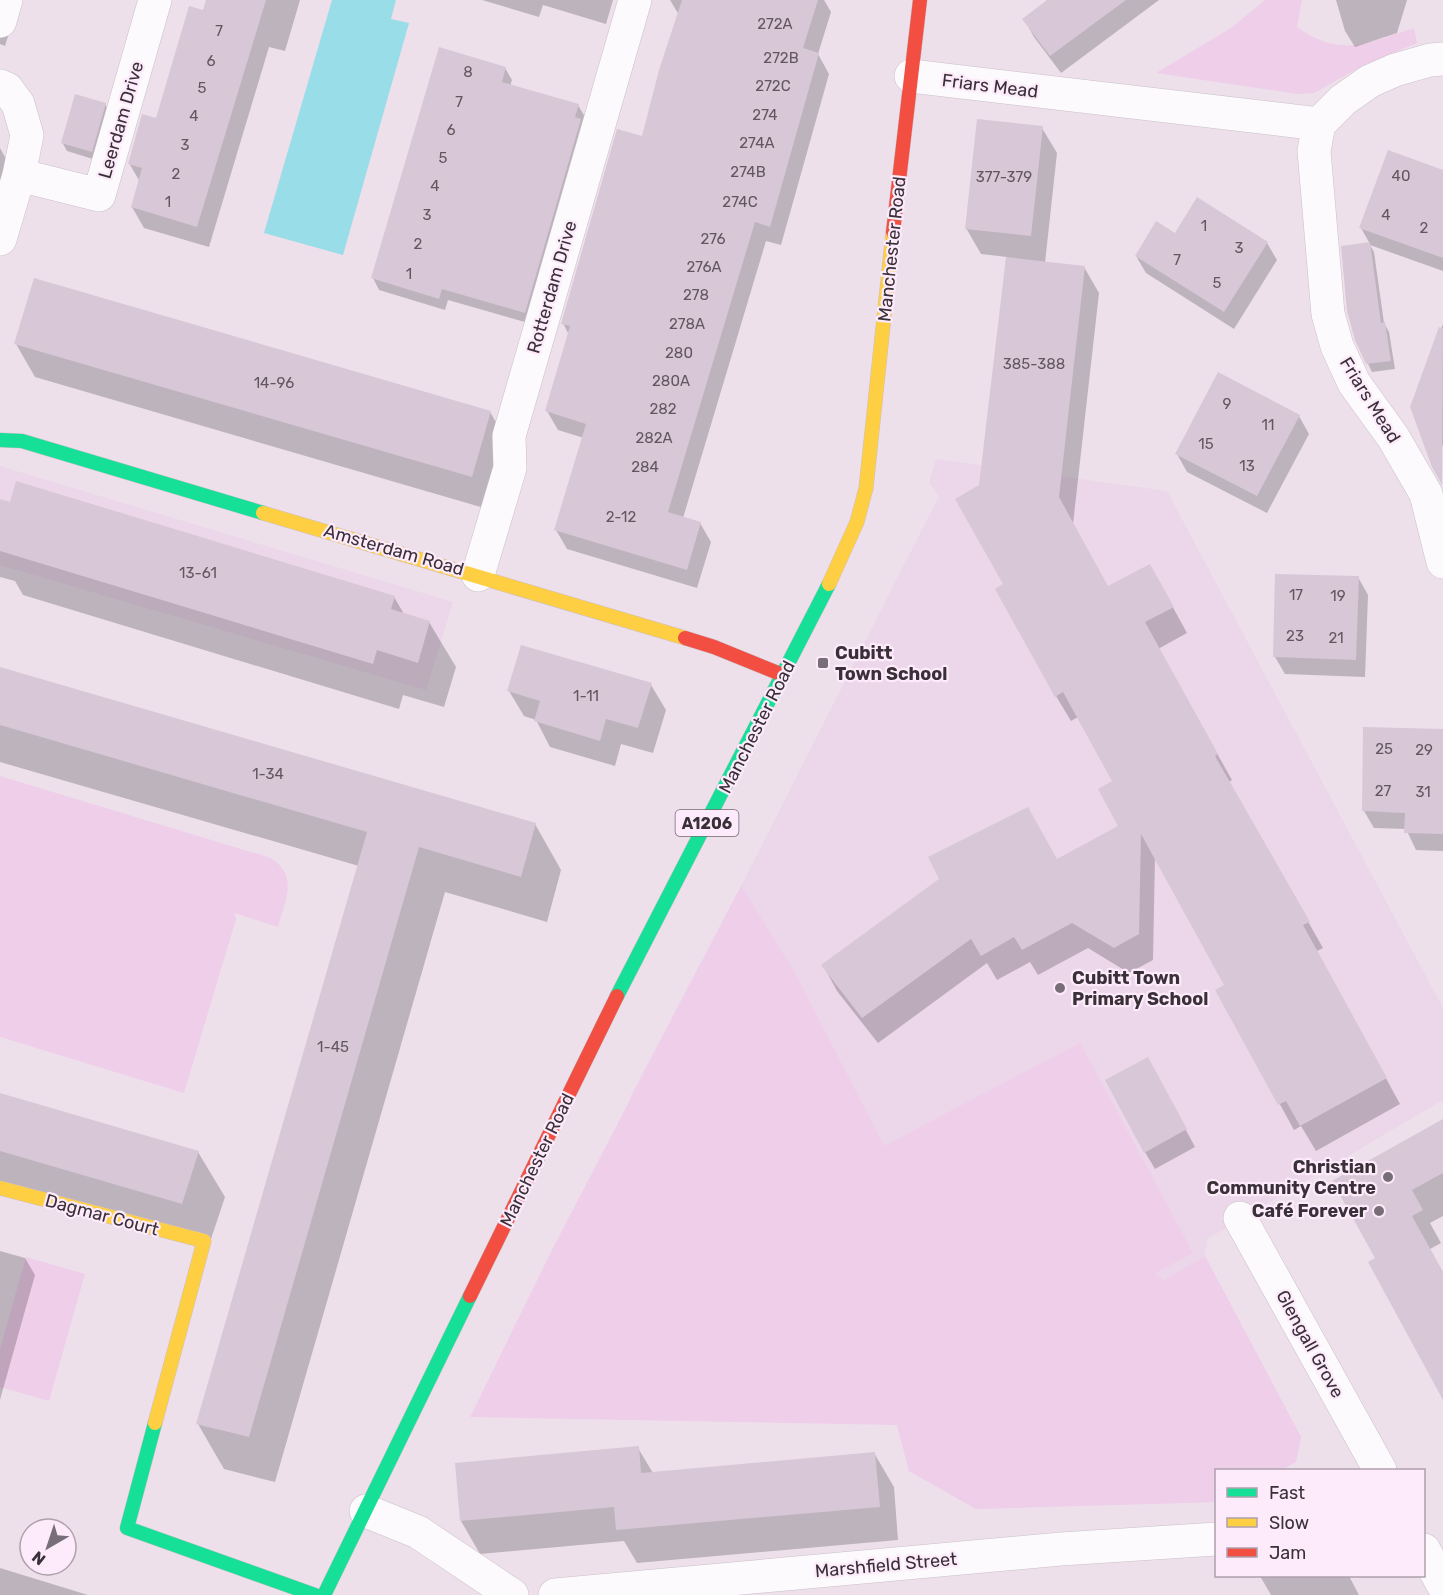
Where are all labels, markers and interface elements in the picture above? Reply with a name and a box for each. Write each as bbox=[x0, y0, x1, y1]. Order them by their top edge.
house number: 272A bbox=[757, 15, 793, 33]
house number: 7 bbox=[215, 22, 223, 40]
house number: 272B bbox=[763, 49, 799, 67]
house number: 6 bbox=[206, 52, 216, 70]
street label: Leerdam Drive bbox=[94, 59, 148, 181]
house number: 8 bbox=[463, 63, 473, 81]
street label: Friars Mead bbox=[941, 69, 1039, 103]
house number: 272C bbox=[755, 77, 791, 95]
house number: 5 bbox=[198, 79, 207, 97]
house number: 7 bbox=[455, 93, 463, 111]
house number: 274 bbox=[752, 106, 778, 124]
house number: 4 bbox=[189, 107, 199, 125]
house number: 6 bbox=[446, 121, 456, 139]
house number: 274A bbox=[739, 134, 775, 152]
house number: 3 bbox=[180, 136, 190, 154]
house number: 5 bbox=[439, 149, 448, 167]
house number: 274B bbox=[730, 163, 766, 181]
house number: 2 bbox=[172, 165, 181, 183]
house number: 40 bbox=[1392, 167, 1410, 185]
house number: 377-379 bbox=[976, 168, 1032, 186]
street label: Manchester Road bbox=[873, 175, 911, 323]
house number: 4 bbox=[430, 177, 440, 195]
house number: 1 bbox=[165, 193, 171, 211]
house number: 274C bbox=[722, 193, 758, 211]
house number: 3 bbox=[422, 206, 432, 224]
house number: 4 bbox=[1381, 206, 1391, 224]
house number: 1 bbox=[1201, 217, 1207, 235]
street label: Rotterdam Drive bbox=[523, 218, 581, 356]
house number: 2 bbox=[1420, 219, 1429, 237]
house number: 276 bbox=[700, 230, 726, 248]
house number: 2 bbox=[414, 235, 423, 253]
house number: 3 bbox=[1234, 239, 1244, 257]
house number: 7 bbox=[1173, 251, 1181, 269]
house number: 276A bbox=[686, 258, 722, 276]
house number: 1 bbox=[406, 265, 412, 283]
house number: 5 bbox=[1213, 274, 1222, 292]
house number: 278 bbox=[683, 286, 709, 304]
house number: 278A bbox=[669, 315, 705, 333]
house number: 280 bbox=[665, 344, 693, 362]
street label: Friars Mead bbox=[1335, 353, 1405, 447]
house number: 385-388 bbox=[1003, 355, 1065, 373]
house number: 280A bbox=[652, 372, 690, 390]
house number: 14-96 bbox=[254, 374, 294, 392]
house number: 9 bbox=[1223, 395, 1232, 413]
house number: 282 bbox=[649, 400, 677, 418]
house number: 11 bbox=[1262, 416, 1274, 434]
house number: 282A bbox=[635, 429, 673, 447]
house number: 15 bbox=[1198, 435, 1214, 453]
house number: 13 bbox=[1239, 457, 1255, 475]
house number: 284 bbox=[631, 458, 659, 476]
house number: 2-12 bbox=[606, 508, 636, 526]
street label: Amsterdam Road bbox=[321, 519, 467, 581]
house number: 13-61 bbox=[179, 564, 217, 582]
house number: 17 bbox=[1289, 586, 1303, 604]
house number: 19 bbox=[1330, 587, 1346, 605]
house number: 23 bbox=[1286, 627, 1304, 645]
house number: 21 bbox=[1328, 629, 1344, 647]
place label: Cubitt Town School bbox=[835, 642, 947, 685]
marker: Cubitt Town School bbox=[816, 656, 830, 670]
street label: Manchester Road bbox=[714, 657, 800, 797]
house number: 1-11 bbox=[573, 687, 599, 705]
house number: 25 bbox=[1375, 740, 1393, 758]
house number: 29 bbox=[1415, 741, 1433, 759]
house number: 1-34 bbox=[252, 765, 284, 783]
house number: 27 bbox=[1375, 782, 1392, 800]
house number: 31 bbox=[1415, 783, 1431, 801]
road number: A1206 bbox=[676, 810, 738, 836]
place label: Cubitt Town Primary School bbox=[1072, 967, 1208, 1010]
marker: Cubitt Town Primary School bbox=[1053, 981, 1067, 995]
house number: 1-45 bbox=[317, 1038, 349, 1056]
street label: Manchester Road bbox=[495, 1090, 579, 1230]
place label: Christian Community Centre bbox=[1207, 1156, 1376, 1199]
marker: Christian Community Centre bbox=[1381, 1170, 1395, 1184]
street label: Dagmar Court bbox=[43, 1189, 161, 1241]
place label: Café Forever bbox=[1252, 1200, 1367, 1222]
marker: Café Forever bbox=[1372, 1204, 1386, 1218]
street label: Glengall Grove bbox=[1271, 1286, 1349, 1402]
legend bbox=[1215, 1469, 1425, 1577]
text: Fast bbox=[1269, 1482, 1305, 1504]
text: Slow bbox=[1269, 1512, 1309, 1534]
north arrow bbox=[18, 1517, 78, 1577]
text: Jam bbox=[1269, 1542, 1306, 1564]
text: N bbox=[28, 1547, 49, 1569]
street label: Marshfield Street bbox=[814, 1548, 958, 1582]

